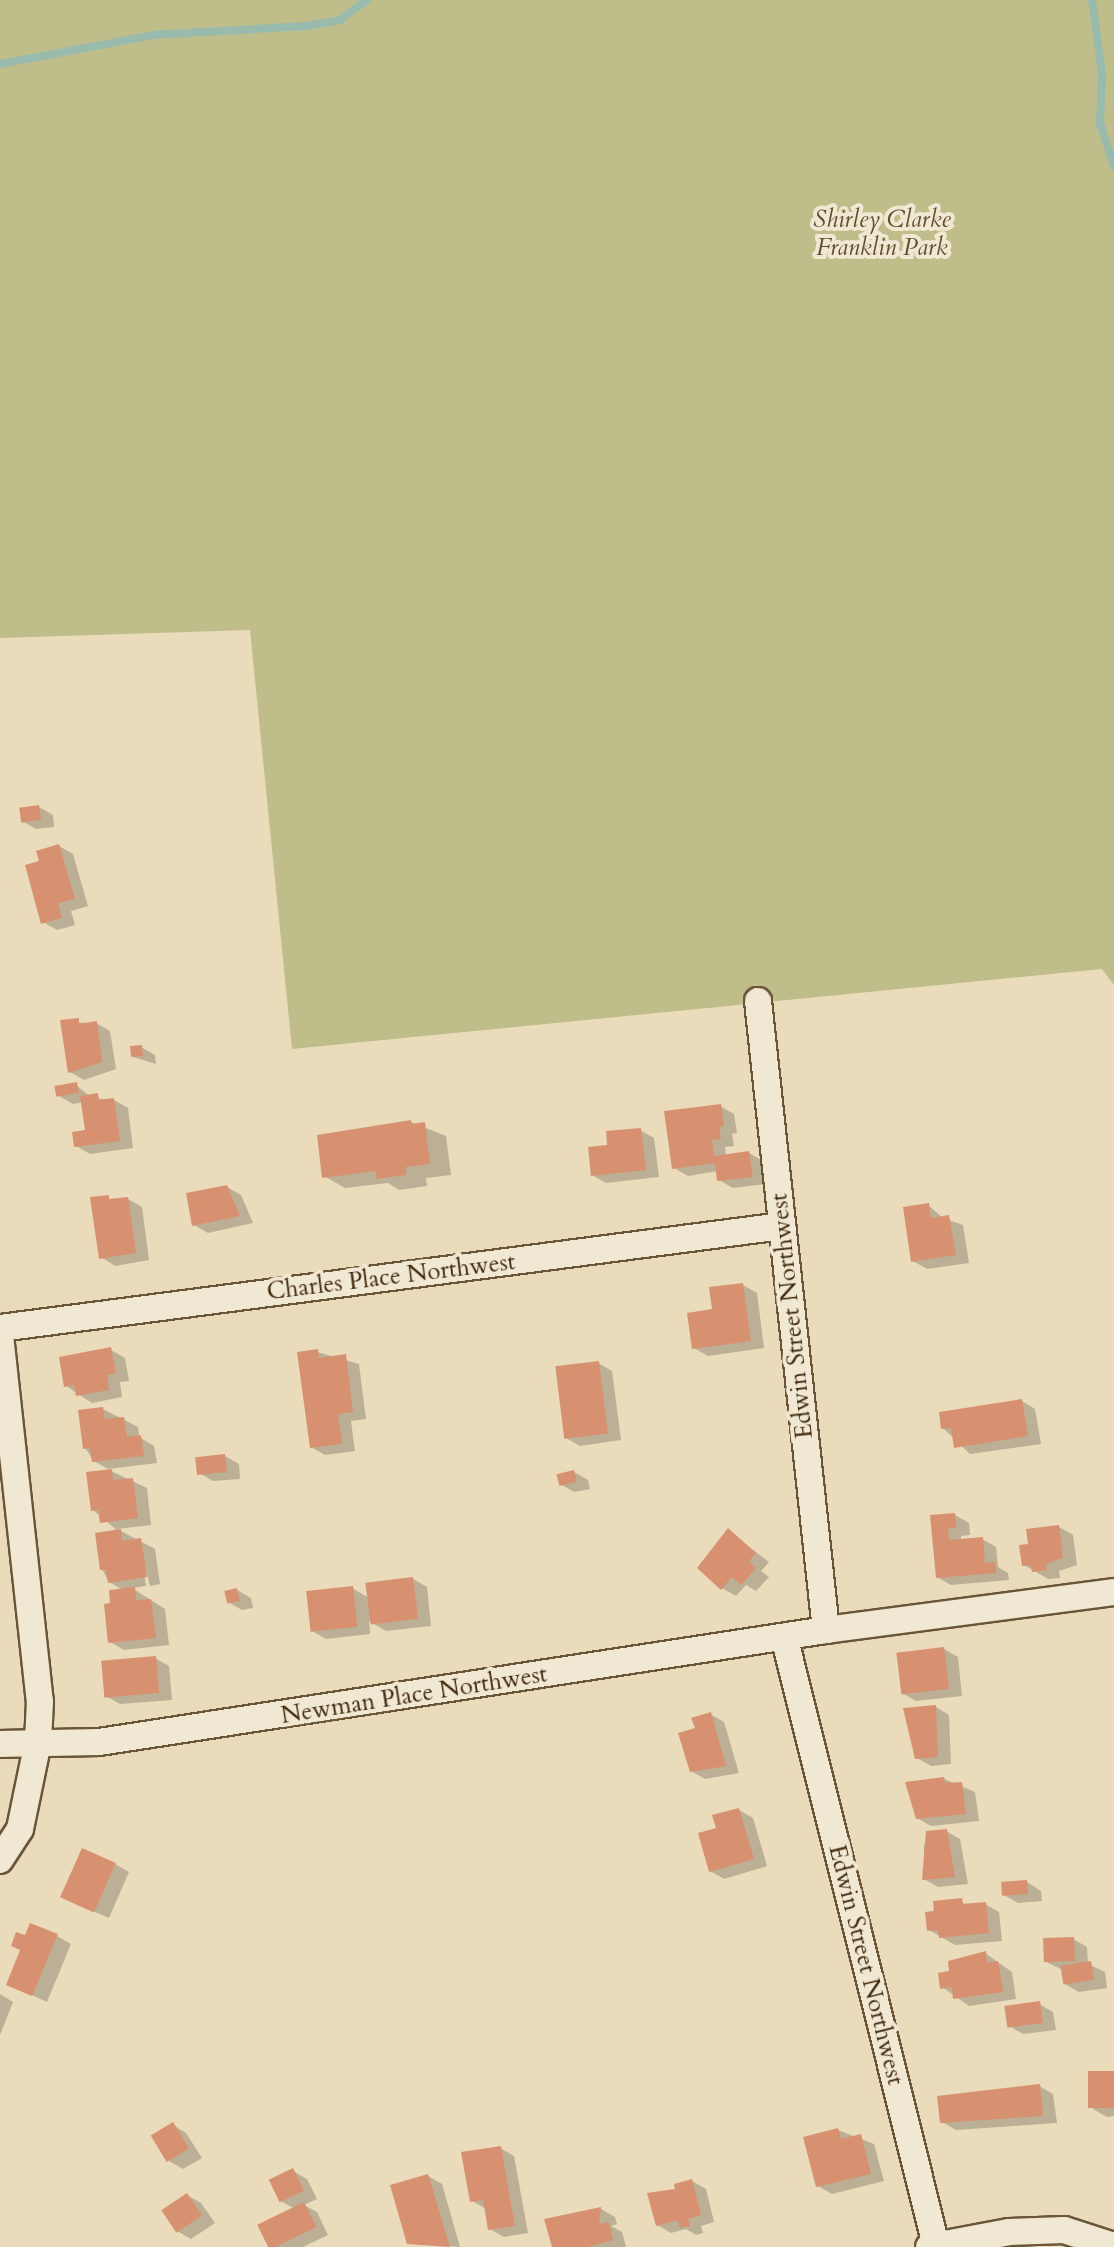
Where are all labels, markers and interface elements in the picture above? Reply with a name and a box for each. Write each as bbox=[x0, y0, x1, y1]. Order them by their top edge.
park label: Shirley Clarke Franklin Park bbox=[813, 206, 951, 262]
street label: Edwin Street Northwest bbox=[765, 1192, 819, 1440]
street label: Charles Place Northwest bbox=[265, 1247, 517, 1307]
street label: Newman Place Northwest bbox=[279, 1660, 549, 1730]
street label: Edwin Street Northwest bbox=[822, 1842, 910, 2088]

